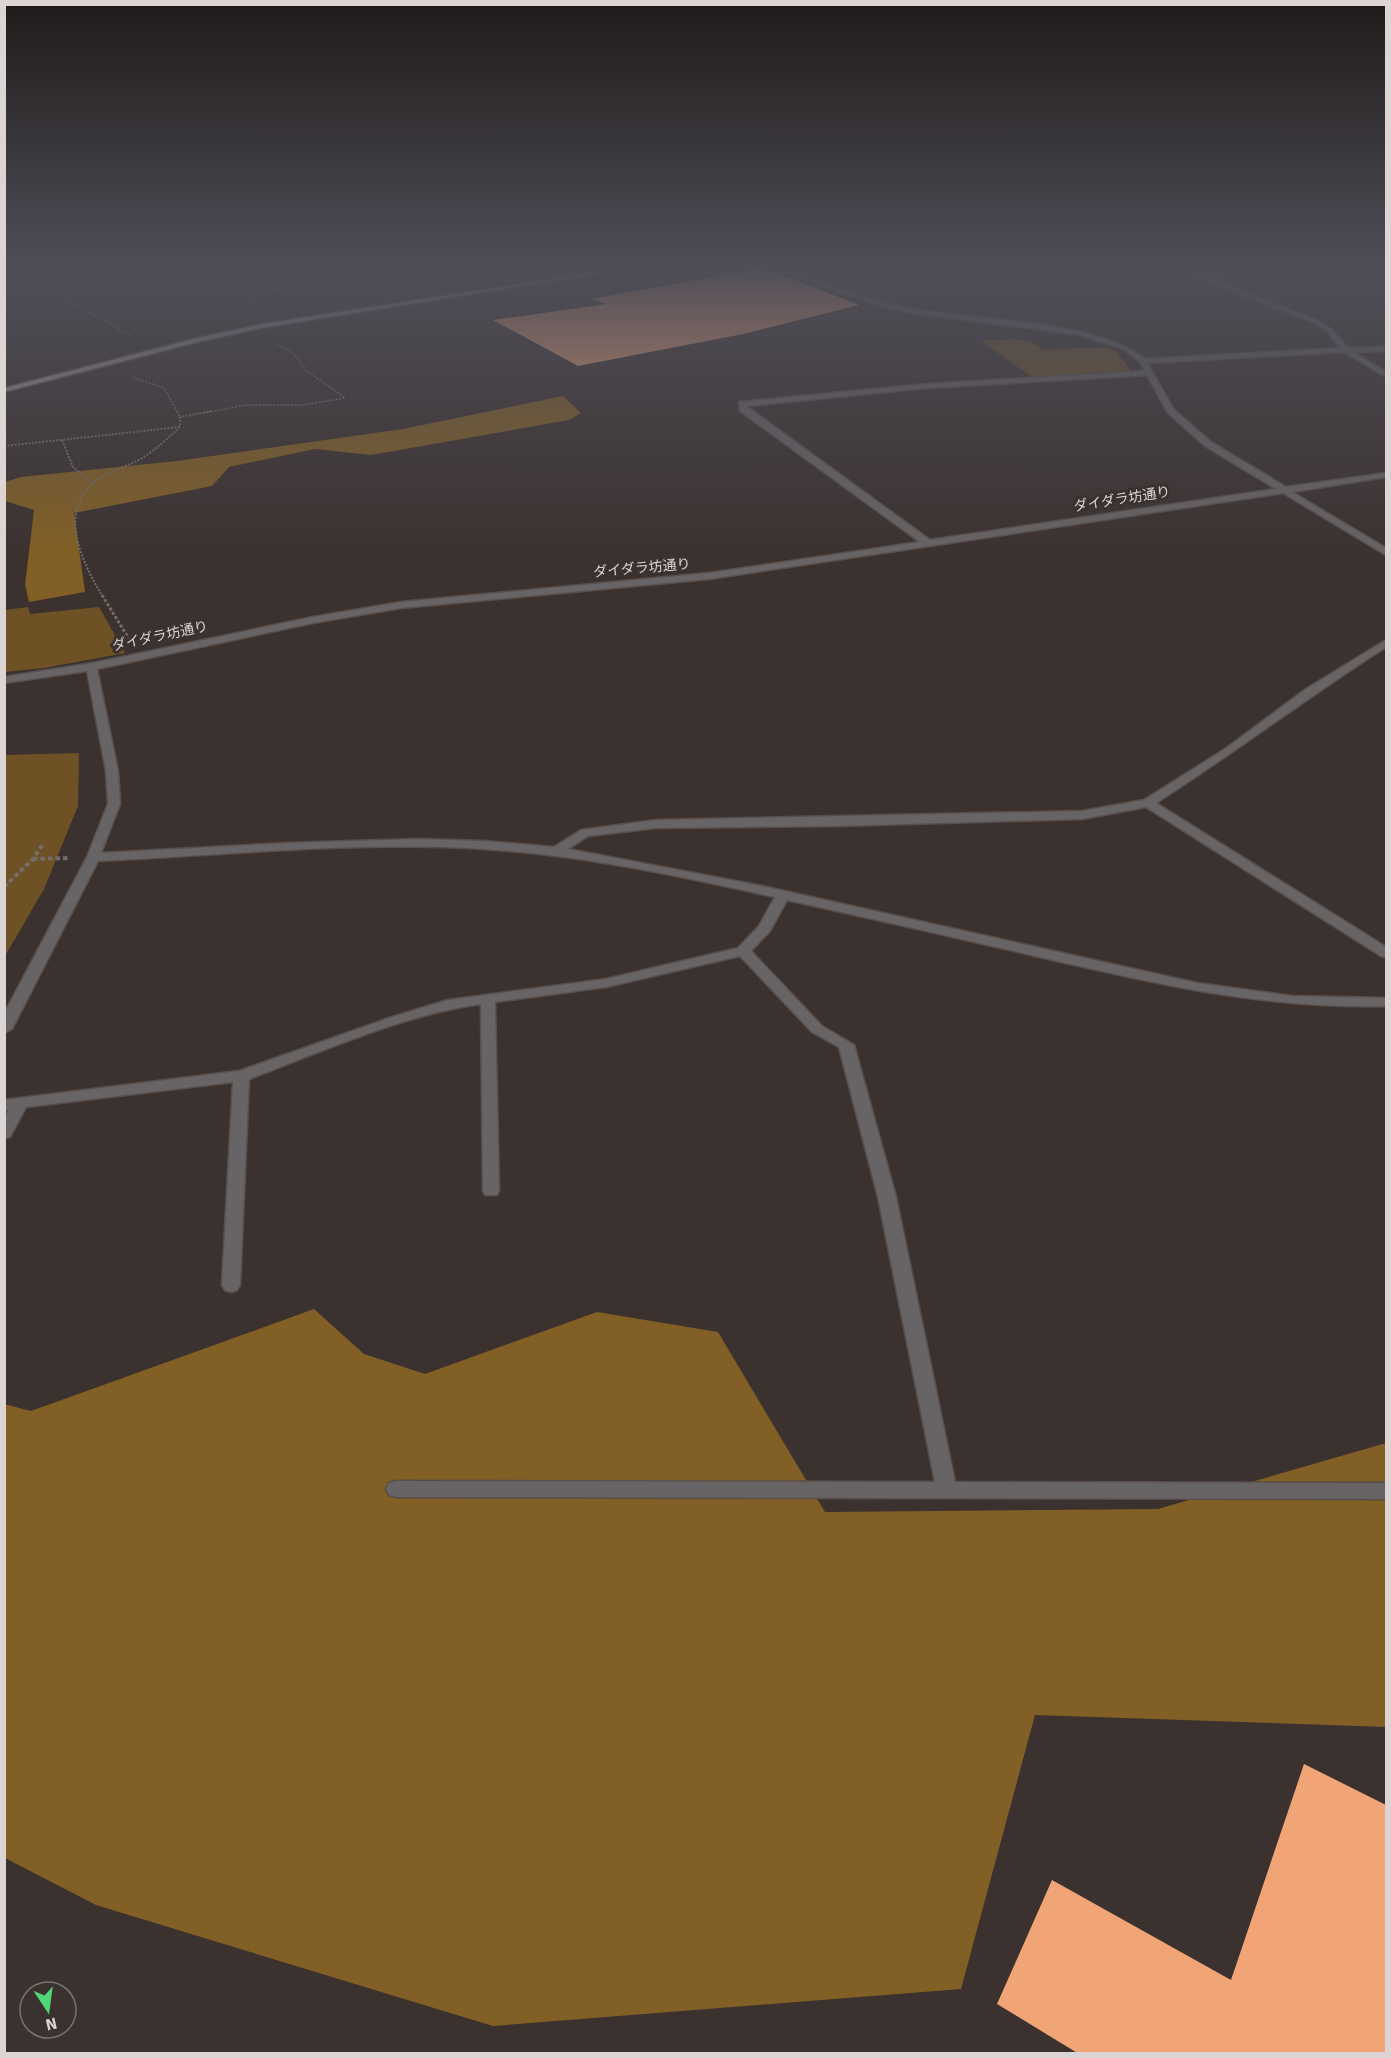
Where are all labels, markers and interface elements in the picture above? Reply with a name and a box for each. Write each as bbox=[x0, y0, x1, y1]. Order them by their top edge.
street label: ダイダラ坊通り bbox=[1073, 483, 1171, 515]
street label: ダイダラ坊通り bbox=[593, 555, 691, 581]
street label: ダイダラ坊通り bbox=[111, 618, 209, 654]
north arrow bbox=[18, 1980, 78, 2040]
text: N bbox=[43, 2013, 59, 2035]

